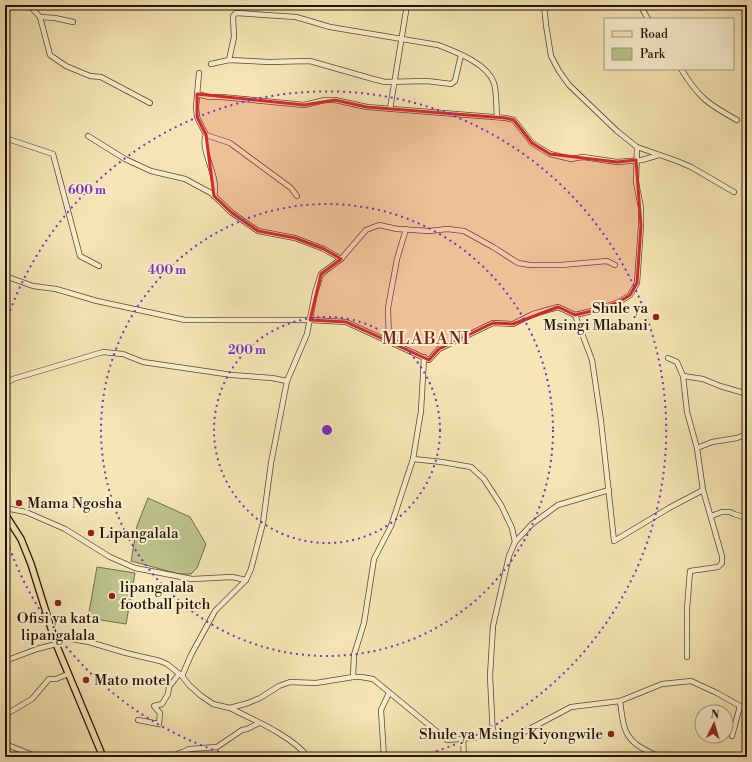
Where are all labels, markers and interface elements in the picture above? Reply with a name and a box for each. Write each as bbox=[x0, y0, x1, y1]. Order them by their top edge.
legend bbox=[604, 18, 734, 70]
text: Road bbox=[640, 27, 668, 42]
text: Park bbox=[640, 47, 666, 62]
text: 600 m bbox=[68, 183, 106, 198]
text: 400 m bbox=[148, 263, 186, 278]
place label: Shule ya Msingi Mlabani bbox=[543, 299, 648, 335]
marker: Shule ya Msingi Mlabani bbox=[651, 312, 661, 322]
district label: MLABANI bbox=[382, 328, 470, 350]
text: 200 m bbox=[228, 343, 266, 358]
centre of rings bbox=[320, 423, 334, 437]
place label: Mama Ngosha bbox=[27, 494, 123, 513]
marker: Mama Ngosha bbox=[14, 498, 24, 508]
place label: Lipangalala bbox=[99, 524, 179, 543]
marker: Lipangalala bbox=[86, 528, 96, 538]
place label: lipangalala football pitch bbox=[120, 578, 210, 614]
marker: lipangalala football pitch bbox=[107, 591, 117, 601]
marker: Ofisi ya kata lipangalala bbox=[53, 598, 63, 608]
place label: Ofisi ya kata lipangalala bbox=[17, 609, 100, 645]
place label: Mato motel bbox=[94, 671, 171, 690]
marker: Mato motel bbox=[81, 675, 91, 685]
north arrow bbox=[694, 704, 734, 744]
text: N bbox=[710, 708, 720, 722]
place label: Shule ya Msingi Kiyongwile bbox=[419, 725, 603, 744]
marker: Shule ya Msingi Kiyongwile bbox=[606, 729, 616, 739]

